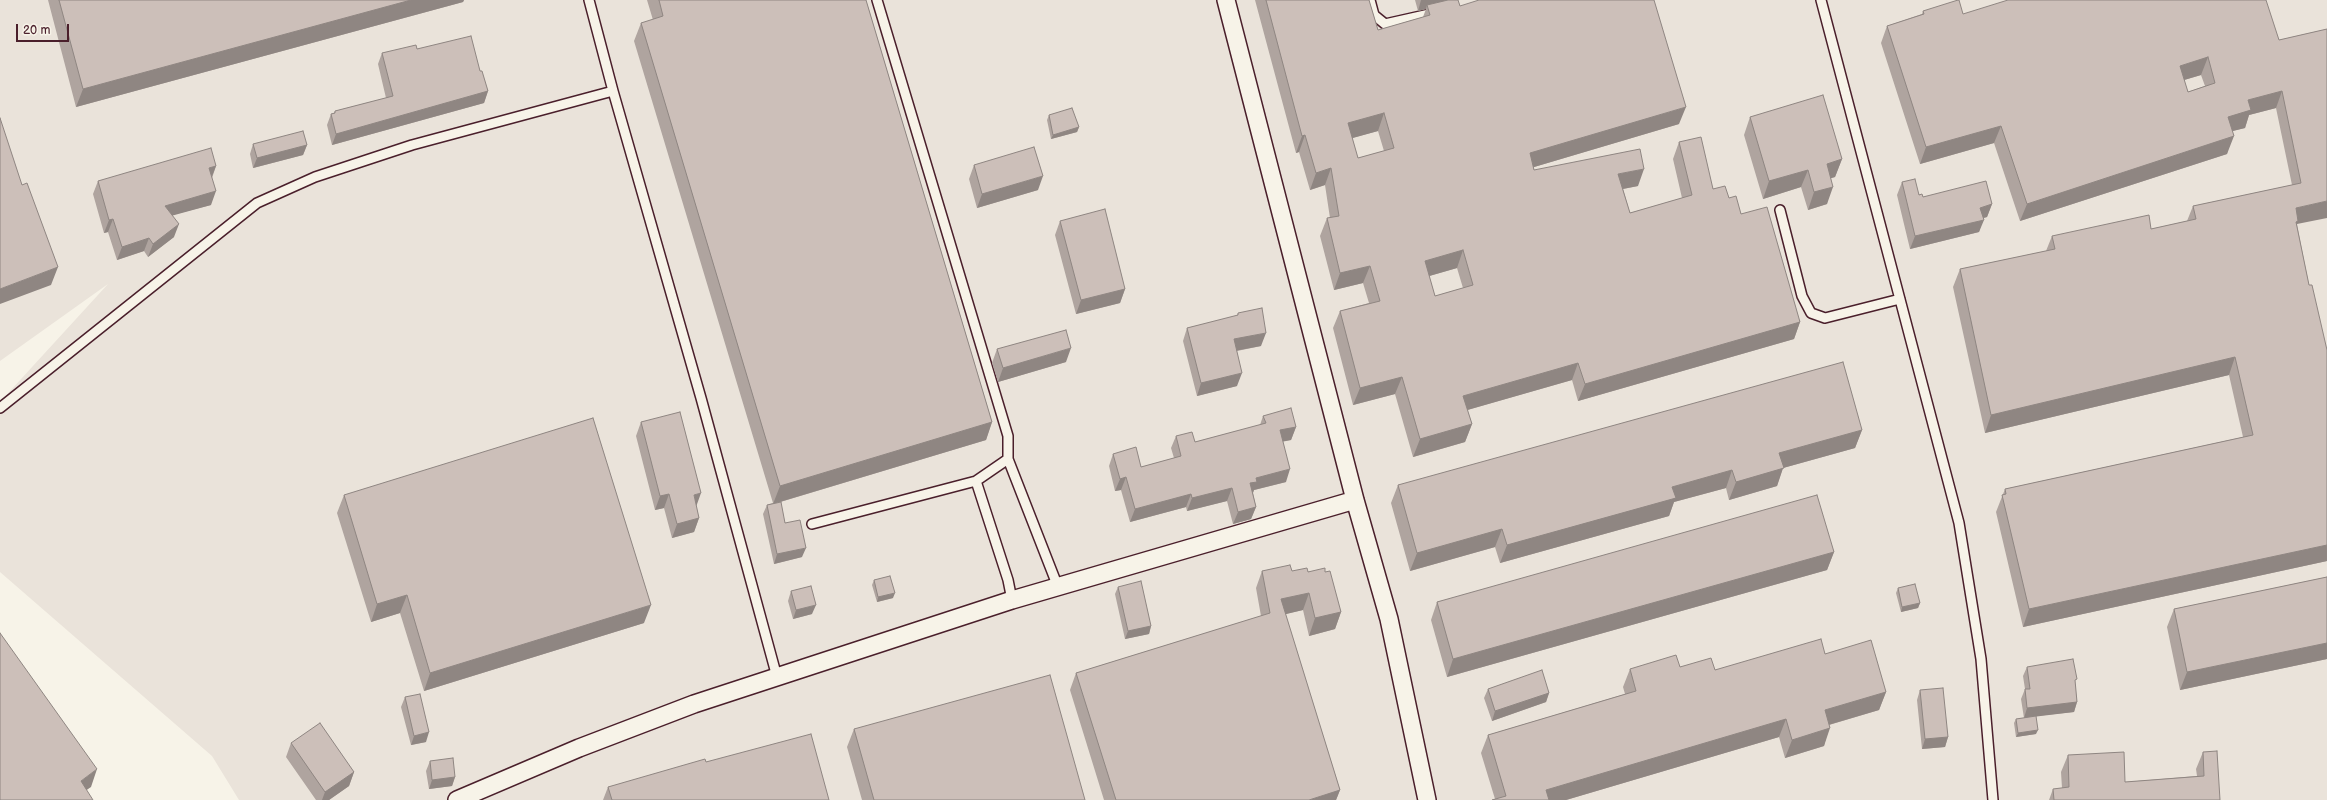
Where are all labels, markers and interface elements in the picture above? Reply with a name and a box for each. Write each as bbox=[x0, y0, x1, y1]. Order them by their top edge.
scale bar bbox=[18, 16, 71, 42]
text: 20 m bbox=[23, 23, 50, 38]

